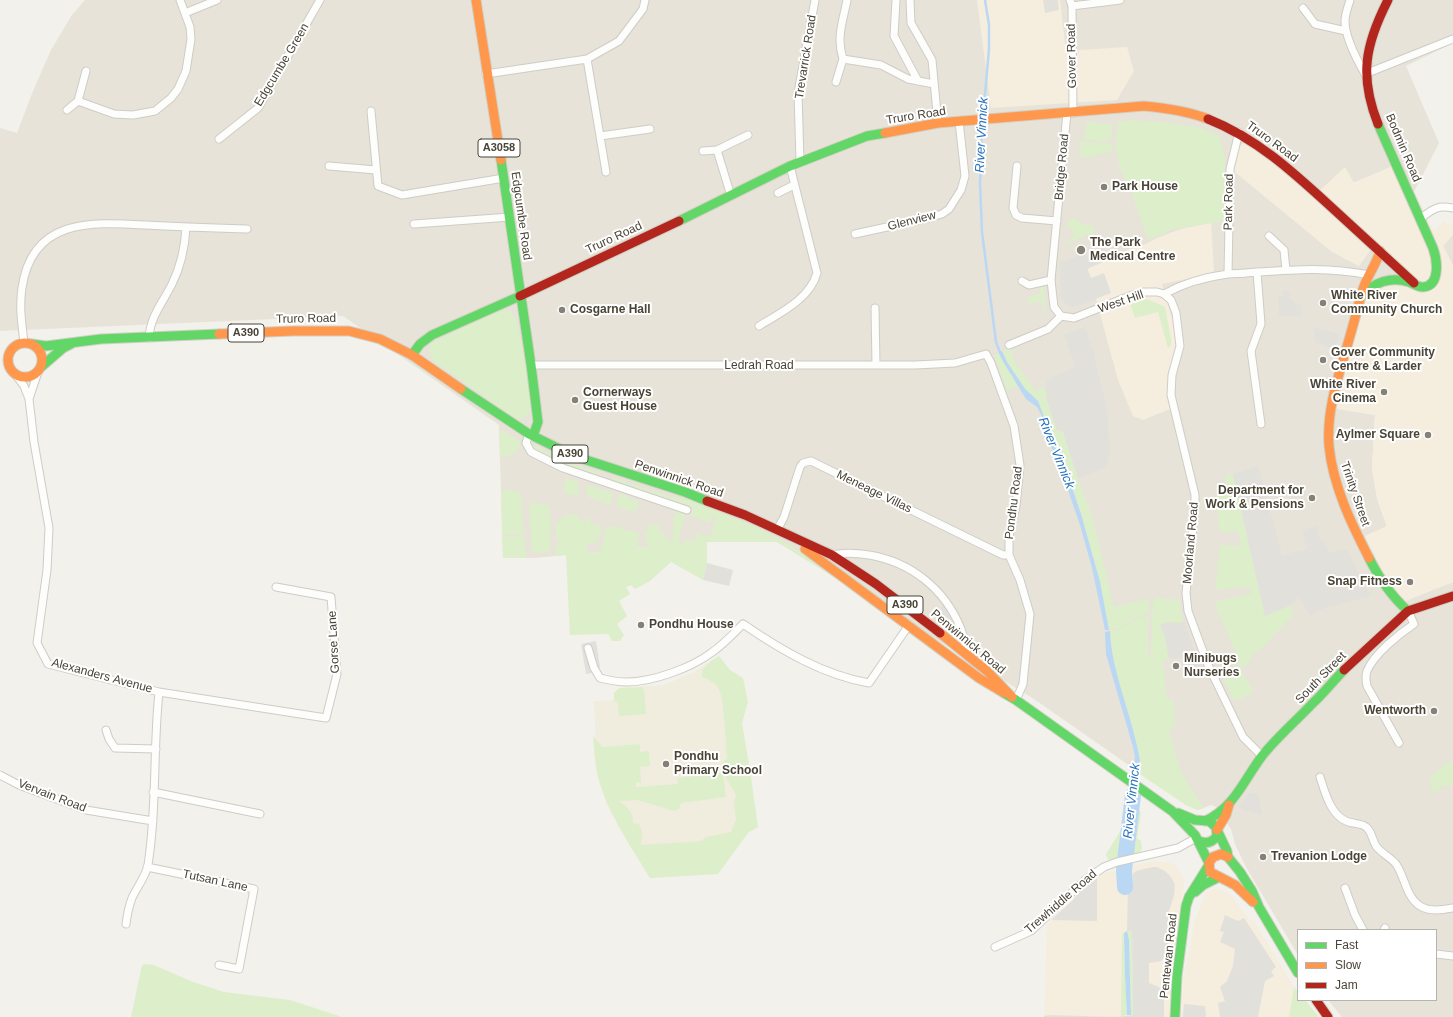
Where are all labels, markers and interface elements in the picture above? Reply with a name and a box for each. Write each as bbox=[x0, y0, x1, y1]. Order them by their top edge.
street label: Trevarrick Road bbox=[792, 14, 820, 100]
street label: Edgcumbe Green bbox=[252, 21, 312, 109]
street label: Gover Road bbox=[1064, 24, 1080, 88]
water label: River Vinnick bbox=[972, 97, 992, 173]
street label: Truro Road bbox=[885, 104, 947, 128]
street label: Bodmin Road bbox=[1382, 112, 1424, 184]
street label: Truro Road bbox=[1243, 118, 1301, 166]
street label: Bridge Road bbox=[1052, 133, 1072, 201]
road number: A3058 bbox=[478, 139, 520, 157]
street label: Edgcumbe Road bbox=[508, 171, 534, 261]
street label: Park Road bbox=[1221, 174, 1237, 230]
place label: Park House bbox=[1112, 180, 1178, 194]
marker: Park House bbox=[1099, 182, 1109, 192]
street label: Glenview bbox=[886, 208, 938, 234]
street label: Truro Road bbox=[584, 219, 644, 257]
place label: The Park Medical Centre bbox=[1090, 236, 1175, 264]
marker: The Park Medical Centre bbox=[1075, 244, 1087, 256]
street label: West Hill bbox=[1096, 288, 1146, 316]
place label: White River Community Church bbox=[1331, 289, 1442, 317]
marker: White River Community Church bbox=[1318, 298, 1328, 308]
place label: Cosgarne Hall bbox=[570, 303, 651, 317]
marker: Cosgarne Hall bbox=[557, 305, 567, 315]
street label: Truro Road bbox=[276, 311, 336, 327]
road number: A390 bbox=[228, 324, 264, 342]
place label: Gover Community Centre & Larder bbox=[1331, 346, 1435, 374]
marker: Gover Community Centre & Larder bbox=[1318, 355, 1328, 365]
street label: Ledrah Road bbox=[724, 359, 794, 373]
place label: White River Cinema bbox=[1310, 378, 1376, 406]
place label: Cornerways Guest House bbox=[583, 386, 657, 414]
marker: White River Cinema bbox=[1379, 387, 1389, 397]
marker: Cornerways Guest House bbox=[570, 395, 580, 405]
water label: River Vinnick bbox=[1035, 415, 1077, 491]
place label: Aylmer Square bbox=[1336, 428, 1420, 442]
marker: Aylmer Square bbox=[1423, 430, 1433, 440]
road number: A390 bbox=[552, 445, 588, 463]
street label: Penwinnick Road bbox=[633, 457, 725, 501]
street label: Trinity Street bbox=[1337, 460, 1373, 528]
street label: Pondhu Road bbox=[1002, 466, 1026, 540]
street label: Meneage Villas bbox=[834, 468, 914, 516]
place label: Department for Work & Pensions bbox=[1206, 484, 1304, 512]
marker: Department for Work & Pensions bbox=[1307, 493, 1317, 503]
street label: Moorland Road bbox=[1180, 502, 1202, 584]
place label: Snap Fitness bbox=[1327, 575, 1402, 589]
marker: Snap Fitness bbox=[1405, 577, 1415, 587]
road number: A390 bbox=[887, 596, 923, 614]
street label: Penwinnick Road bbox=[928, 607, 1008, 677]
street label: Gorse Lane bbox=[325, 610, 343, 674]
place label: Pondhu House bbox=[649, 618, 734, 632]
marker: Pondhu House bbox=[636, 620, 646, 630]
street label: South Street bbox=[1293, 649, 1349, 707]
place label: Minibugs Nurseries bbox=[1184, 652, 1239, 680]
street label: Alexanders Avenue bbox=[50, 656, 154, 696]
marker: Minibugs Nurseries bbox=[1171, 661, 1181, 671]
place label: Wentworth bbox=[1364, 704, 1426, 718]
marker: Wentworth bbox=[1429, 706, 1439, 716]
place label: Pondhu Primary School bbox=[674, 750, 762, 778]
marker: Pondhu Primary School bbox=[661, 759, 671, 769]
water label: River Vinnick bbox=[1120, 763, 1144, 839]
street label: Vervain Road bbox=[16, 776, 88, 816]
place label: Trevanion Lodge bbox=[1271, 850, 1367, 864]
marker: Trevanion Lodge bbox=[1258, 852, 1268, 862]
street label: Tutsan Lane bbox=[181, 867, 249, 895]
street label: Trewhiddle Road bbox=[1022, 867, 1100, 937]
street label: Pentewan Road bbox=[1157, 913, 1181, 999]
legend bbox=[1297, 929, 1437, 1001]
text: Fast bbox=[1335, 938, 1358, 952]
text: Slow bbox=[1335, 958, 1361, 972]
text: Jam bbox=[1335, 978, 1358, 992]

